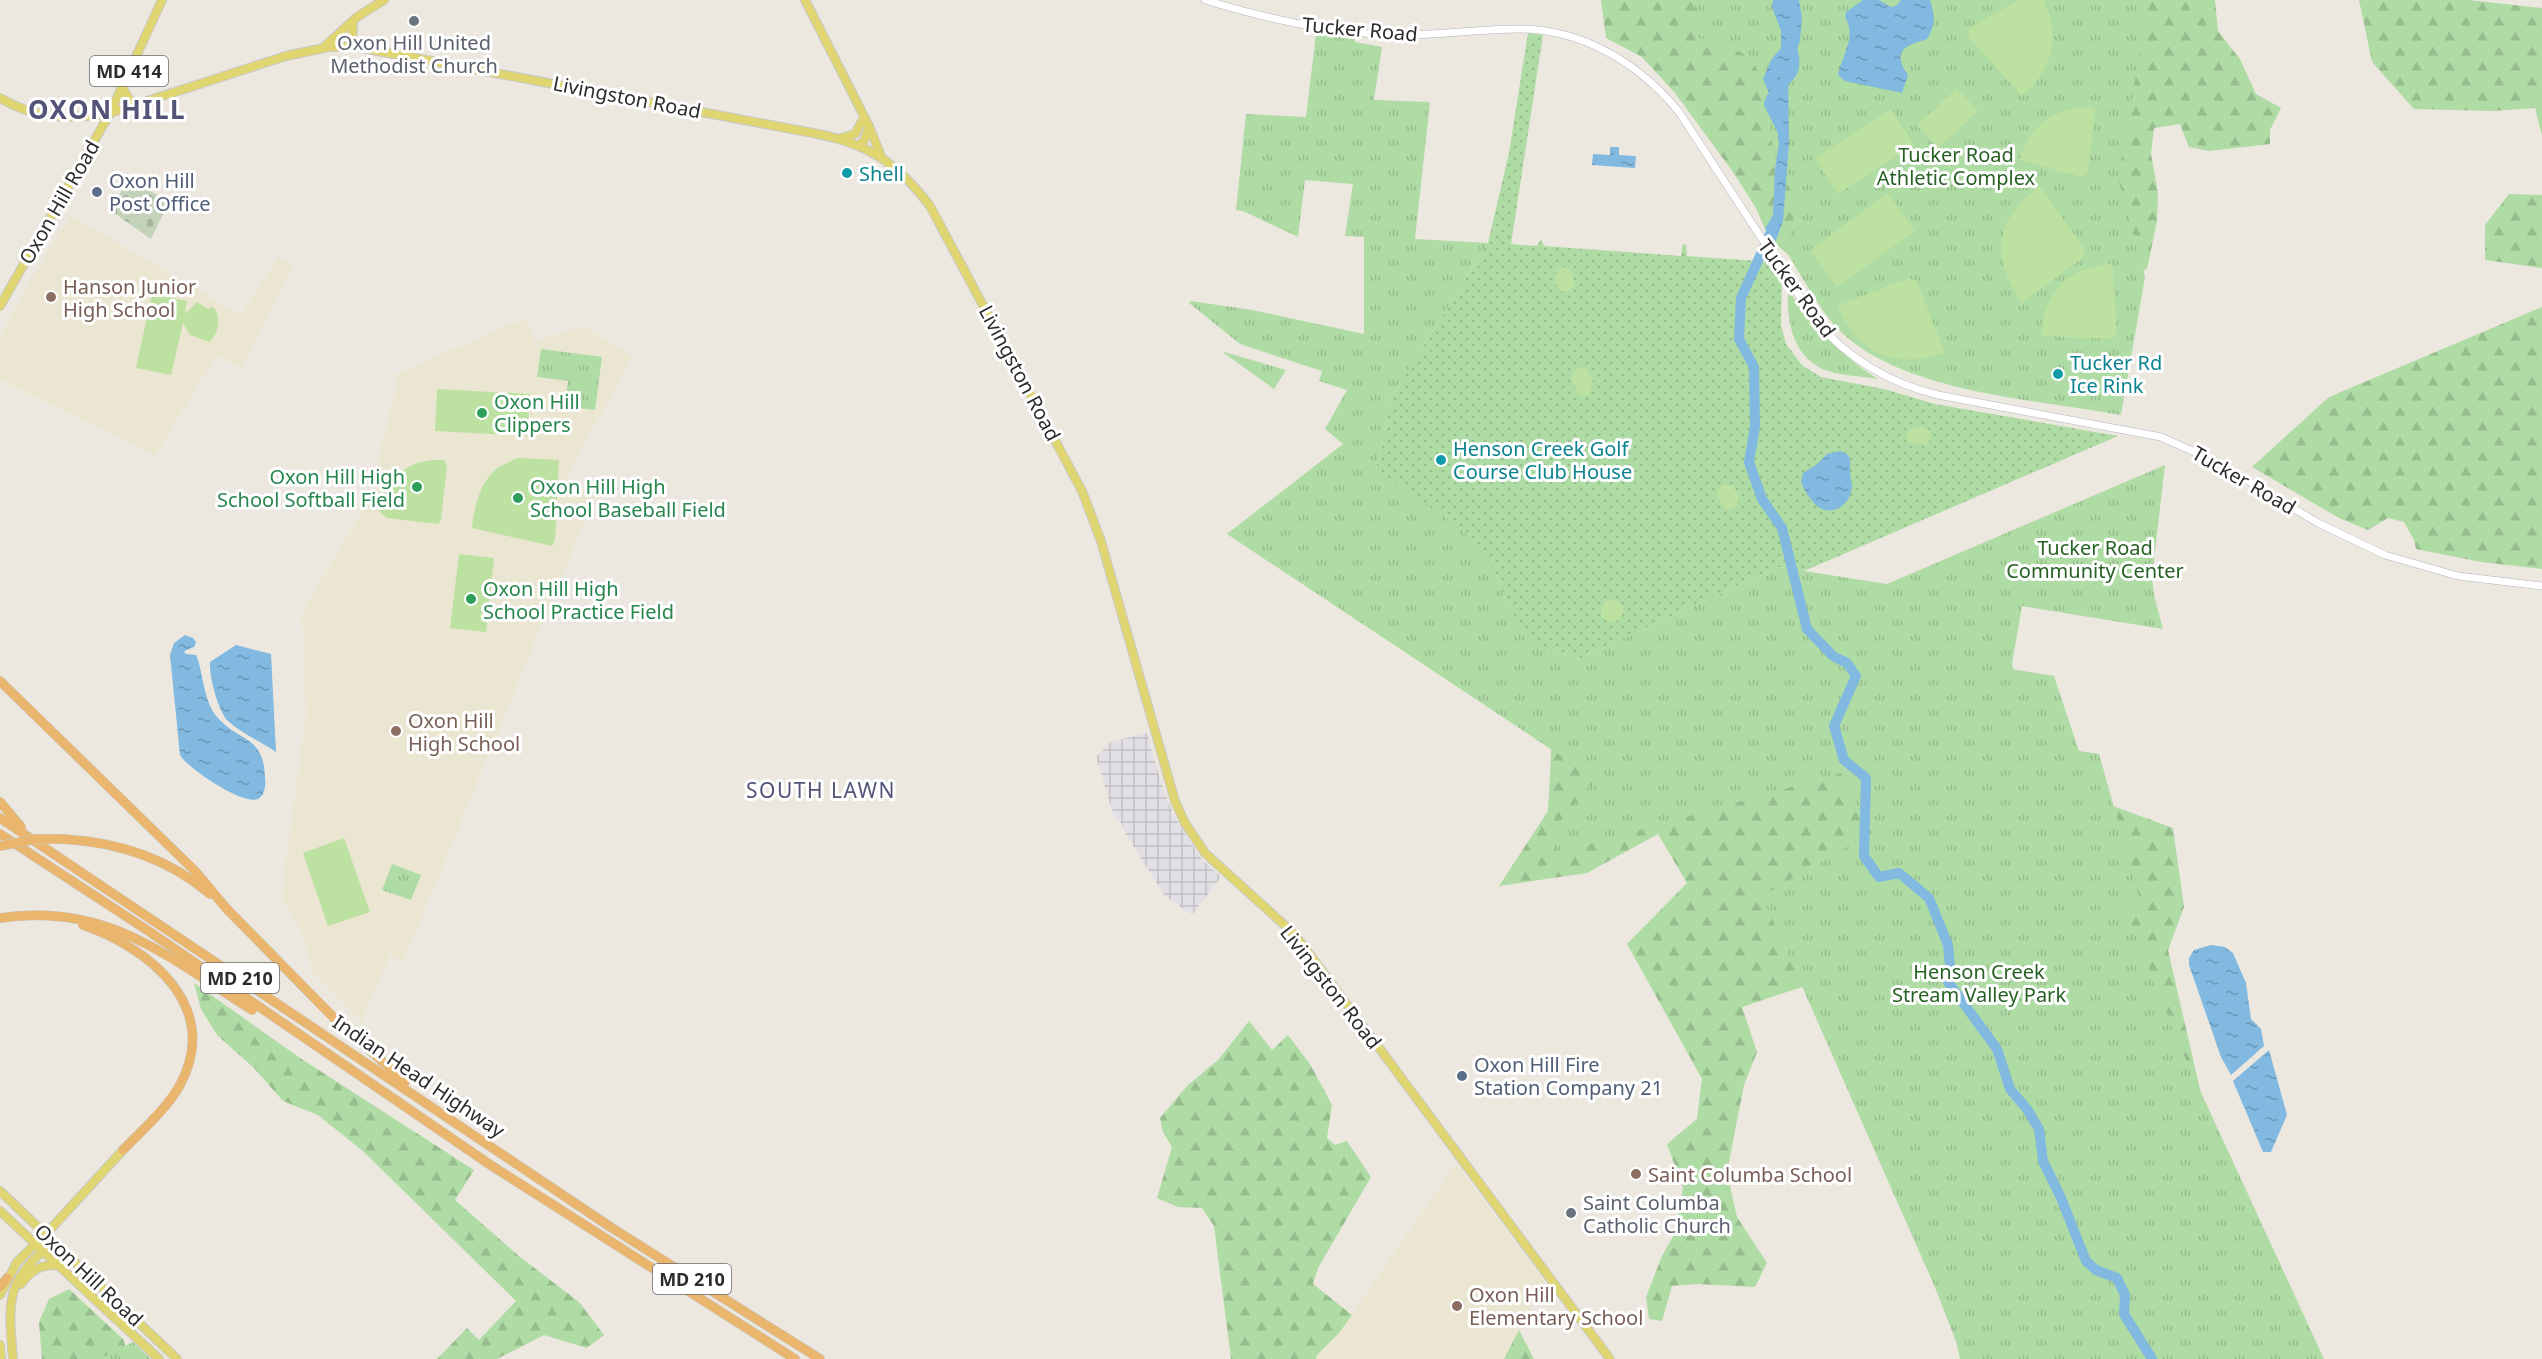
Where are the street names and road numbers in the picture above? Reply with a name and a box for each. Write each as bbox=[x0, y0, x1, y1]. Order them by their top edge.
street label: Tucker Road bbox=[1301, 11, 1419, 47]
road number: MD 414 bbox=[90, 56, 168, 86]
street label: Livingston Road bbox=[551, 69, 703, 125]
street label: Oxon Hill Road bbox=[13, 135, 105, 269]
street label: Tucker Road bbox=[1752, 233, 1842, 343]
street label: Livingston Road bbox=[973, 300, 1067, 446]
street label: Tucker Road bbox=[2187, 439, 2301, 521]
street label: Livingston Road bbox=[1274, 920, 1388, 1054]
road number: MD 210 bbox=[201, 963, 279, 993]
street label: Indian Head Highway bbox=[328, 1008, 511, 1144]
street label: Oxon Hill Road bbox=[29, 1218, 149, 1332]
road number: MD 210 bbox=[653, 1264, 731, 1294]

